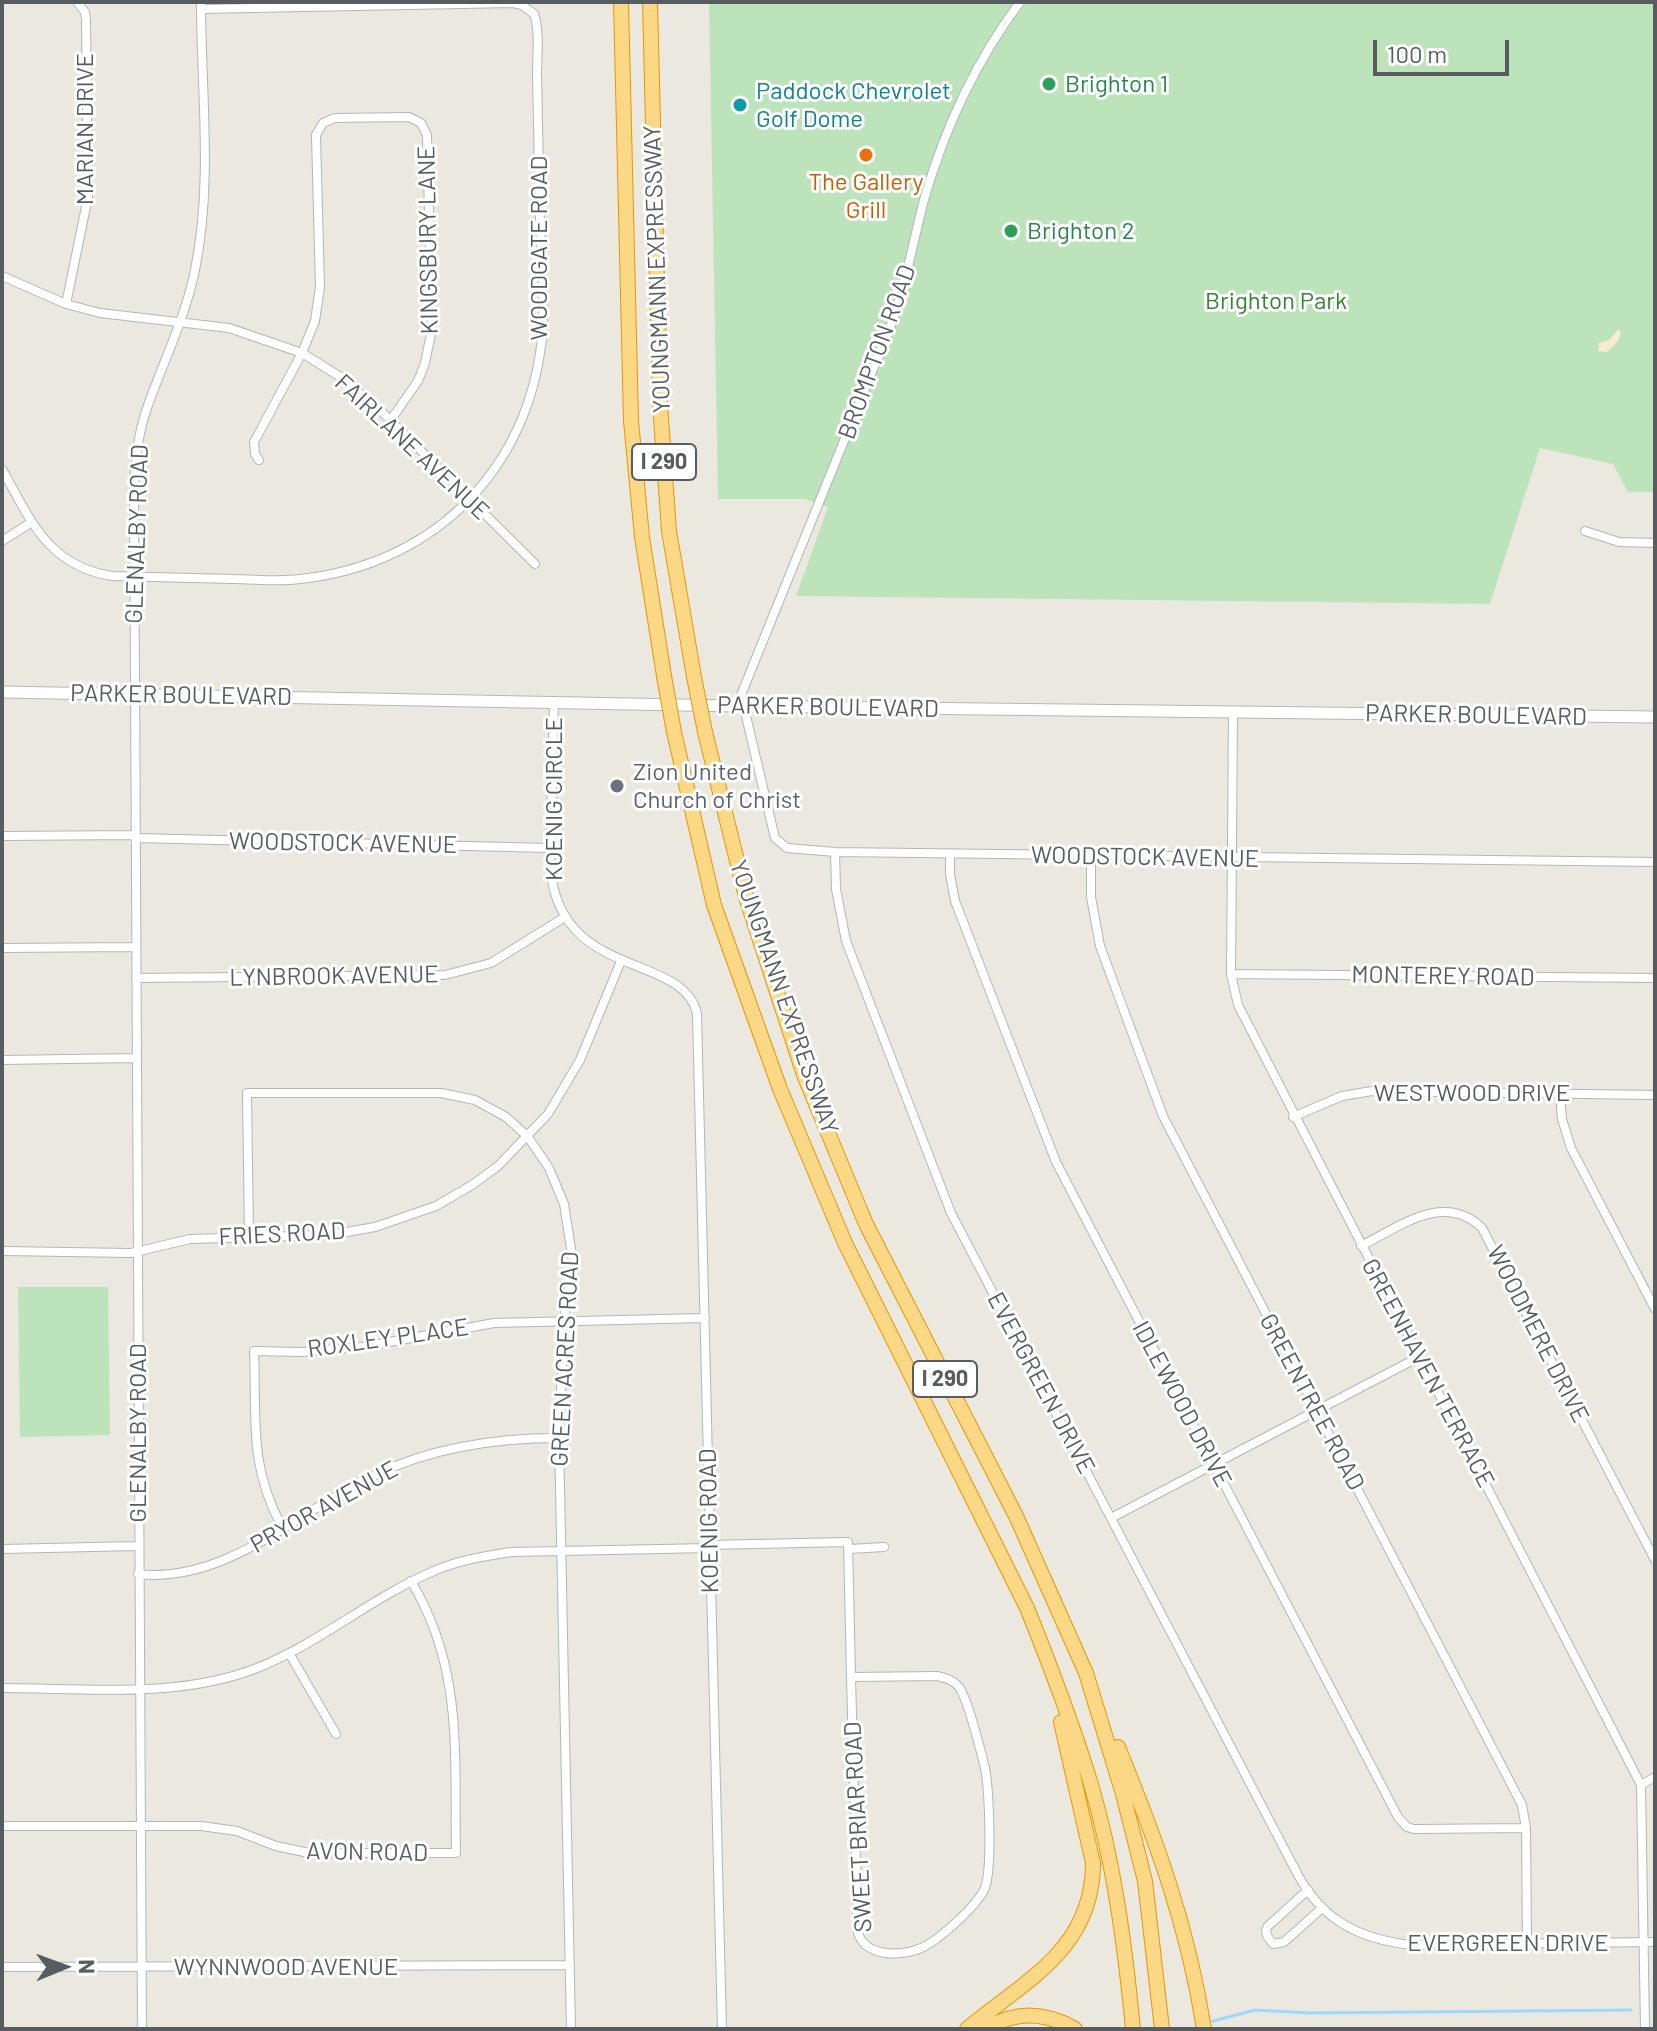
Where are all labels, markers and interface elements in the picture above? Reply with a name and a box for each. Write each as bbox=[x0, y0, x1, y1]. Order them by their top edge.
scale bar bbox=[1377, 24, 1513, 74]
text: 100 m bbox=[1387, 39, 1447, 68]
street label: MARIAN DRIVE bbox=[71, 53, 99, 205]
place label: Brighton 1 bbox=[1065, 70, 1168, 98]
marker: Brighton 1 bbox=[1040, 75, 1058, 93]
place label: Paddock Chevrolet Golf Dome bbox=[756, 77, 951, 133]
marker: Paddock Chevrolet Golf Dome bbox=[731, 96, 749, 114]
street label: YOUNGMANN EXPRESSWAY bbox=[638, 125, 676, 413]
street label: KINGSBURY LANE bbox=[412, 145, 444, 335]
marker: The Gallery Grill bbox=[857, 146, 875, 164]
street label: WOODGATE ROAD bbox=[525, 156, 553, 340]
place label: The Gallery Grill bbox=[808, 168, 924, 224]
place label: Brighton 2 bbox=[1027, 217, 1135, 245]
marker: Brighton 2 bbox=[1002, 222, 1020, 240]
street label: BROMPTON ROAD bbox=[832, 261, 922, 443]
park label: Brighton Park bbox=[1205, 287, 1347, 315]
street label: FAIRLANE AVENUE bbox=[329, 368, 495, 526]
street label: GLENALBY ROAD bbox=[119, 444, 155, 624]
road number: I 290 bbox=[632, 444, 696, 480]
street label: PARKER BOULEVARD bbox=[70, 679, 292, 711]
street label: PARKER BOULEVARD bbox=[717, 691, 939, 723]
street label: PARKER BOULEVARD bbox=[1365, 699, 1587, 731]
street label: KOENIG CIRCLE bbox=[540, 717, 568, 881]
place label: Zion United Church of Christ bbox=[633, 758, 801, 814]
marker: Zion United Church of Christ bbox=[608, 777, 626, 795]
street label: WOODSTOCK AVENUE bbox=[229, 827, 457, 859]
street label: WOODSTOCK AVENUE bbox=[1031, 841, 1259, 873]
street label: YOUNGMANN EXPRESSWAY bbox=[723, 856, 845, 1138]
street label: LYNBROOK AVENUE bbox=[229, 960, 439, 992]
street label: MONTEREY ROAD bbox=[1351, 960, 1535, 992]
street label: WESTWOOD DRIVE bbox=[1374, 1079, 1570, 1107]
street label: FRIES ROAD bbox=[218, 1216, 346, 1252]
street label: WOODMERE DRIVE bbox=[1481, 1241, 1595, 1427]
street label: GREEN ACRES ROAD bbox=[545, 1251, 585, 1467]
street label: GREENHAVEN TERRACE bbox=[1355, 1254, 1501, 1492]
street label: EVERGREEN DRIVE bbox=[981, 1287, 1101, 1479]
street label: GREENTREE ROAD bbox=[1253, 1309, 1371, 1495]
street label: ROXLEY PLACE bbox=[306, 1312, 470, 1364]
street label: IDLEWOOD DRIVE bbox=[1126, 1316, 1238, 1492]
street label: GLENALBY ROAD bbox=[124, 1343, 152, 1523]
road number: I 290 bbox=[913, 1361, 977, 1397]
street label: KOENIG ROAD bbox=[693, 1448, 725, 1594]
street label: PRYOR AVENUE bbox=[245, 1455, 403, 1559]
street label: SWEET BRIAR ROAD bbox=[838, 1721, 878, 1933]
street label: AVON ROAD bbox=[306, 1837, 428, 1867]
north arrow bbox=[24, 1927, 104, 2007]
street label: EVERGREEN DRIVE bbox=[1407, 1929, 1609, 1957]
street label: WYNNWOOD AVENUE bbox=[174, 1953, 398, 1981]
text: N bbox=[75, 1959, 101, 1974]

